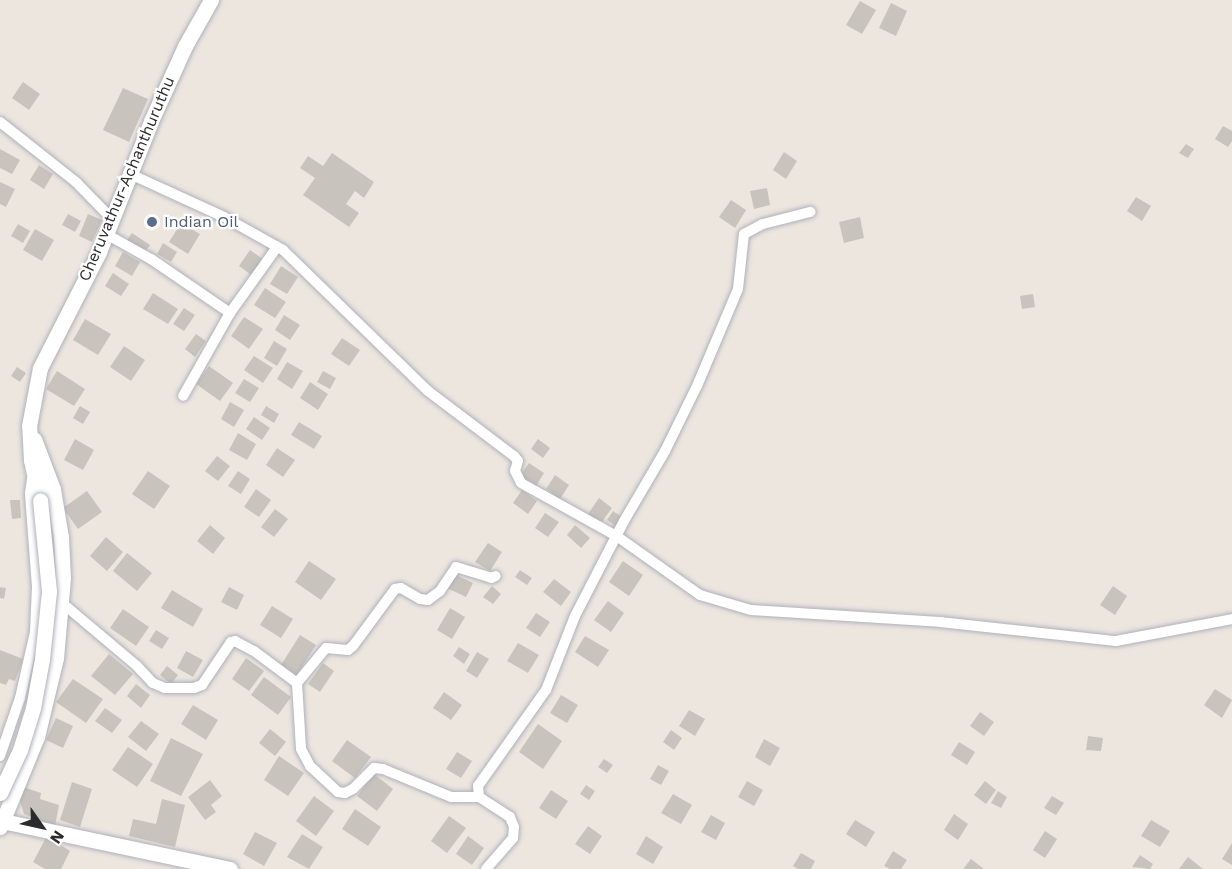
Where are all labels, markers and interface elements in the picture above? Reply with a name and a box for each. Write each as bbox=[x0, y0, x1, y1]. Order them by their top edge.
street label: Cheruvathur-Achanthuruthu bbox=[75, 74, 179, 284]
place label: Indian Oil bbox=[164, 212, 238, 232]
marker: Indian Oil bbox=[145, 215, 159, 229]
north arrow bbox=[12, 797, 72, 857]
text: N bbox=[46, 827, 69, 848]

